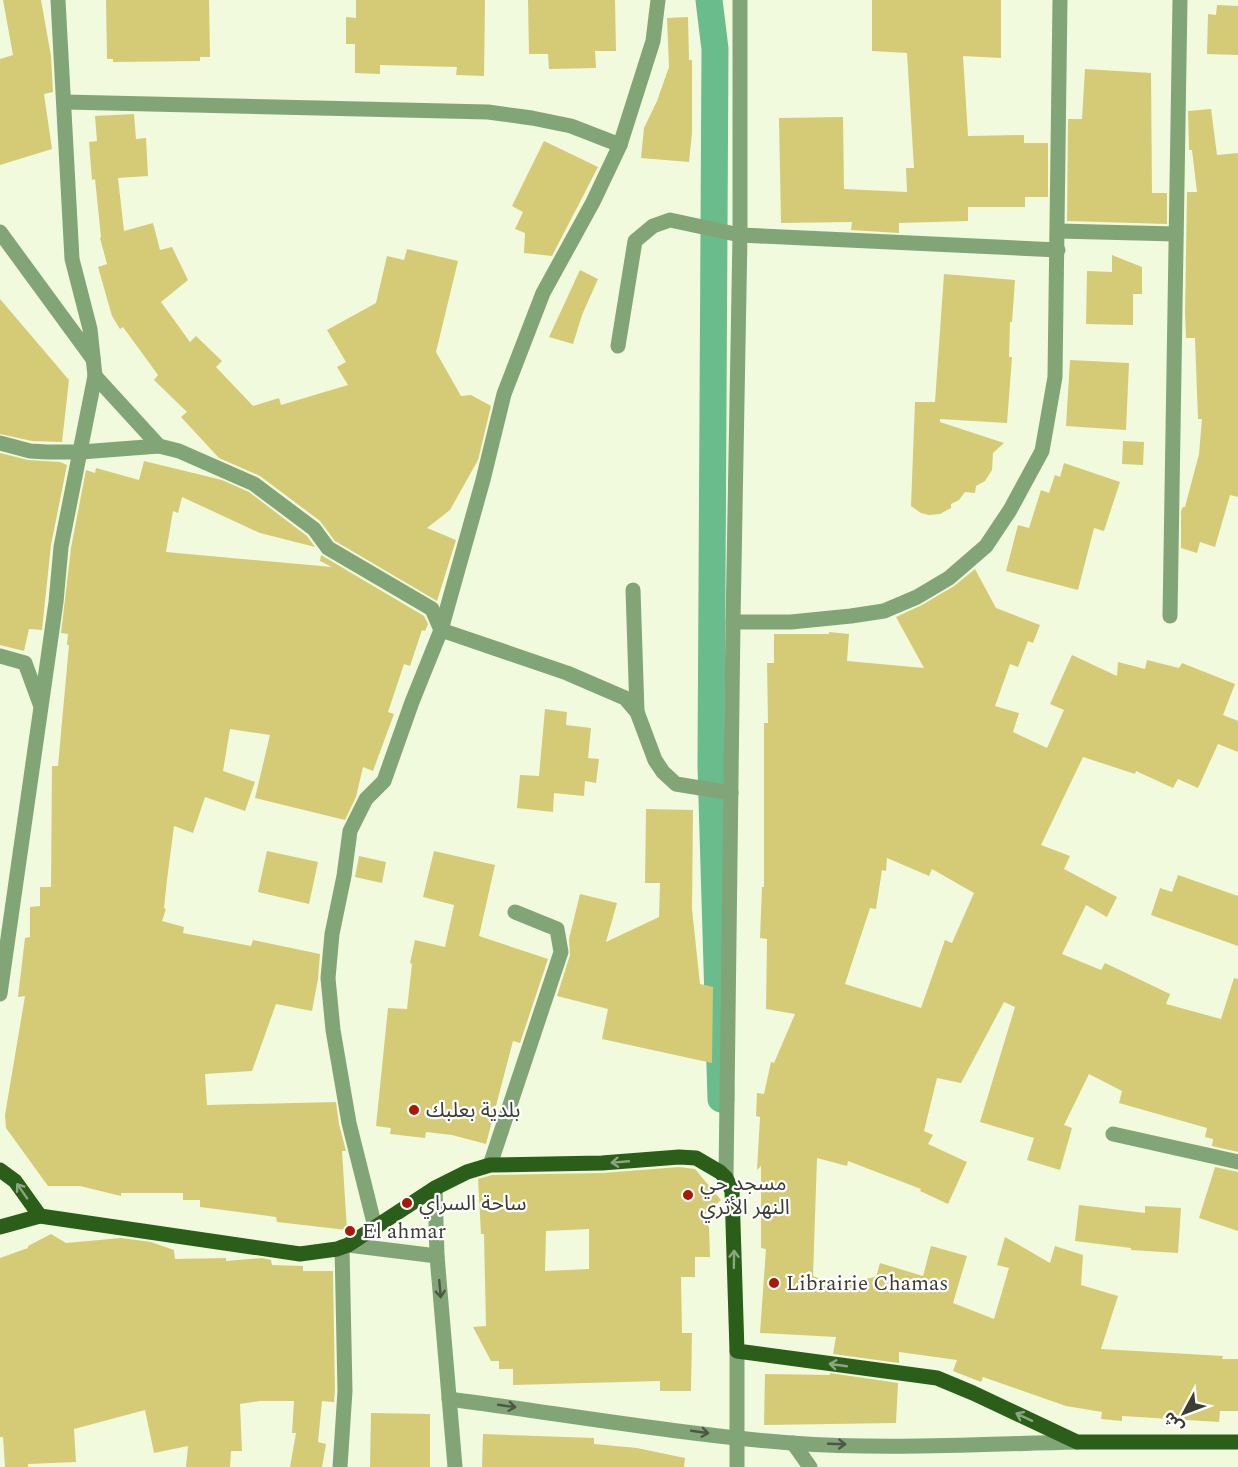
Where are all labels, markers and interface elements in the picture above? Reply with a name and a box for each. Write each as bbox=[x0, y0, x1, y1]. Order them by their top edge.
place label: بلدية بعلبك bbox=[426, 1095, 520, 1127]
marker: بلدية بعلبك bbox=[407, 1103, 421, 1117]
one-way arrow bbox=[610, 1157, 630, 1168]
place label: مسجد حي النهر الأثري bbox=[700, 1168, 790, 1224]
one-way arrow bbox=[16, 1184, 28, 1200]
place label: ساحة السراي bbox=[419, 1188, 526, 1220]
marker: مسجد حي النهر الأثري bbox=[681, 1188, 695, 1202]
marker: ساحة السراي bbox=[400, 1196, 414, 1210]
place label: El ahmar bbox=[362, 1216, 446, 1248]
marker: El ahmar bbox=[343, 1224, 357, 1238]
one-way arrow bbox=[728, 1249, 739, 1269]
place label: Librairie Chamas bbox=[786, 1268, 948, 1300]
marker: Librairie Chamas bbox=[767, 1276, 781, 1290]
one-way arrow bbox=[435, 1278, 446, 1298]
one-way arrow bbox=[829, 1359, 849, 1370]
north arrow bbox=[1154, 1383, 1214, 1443]
one-way arrow bbox=[497, 1401, 517, 1412]
text: ش bbox=[1157, 1406, 1190, 1438]
one-way arrow bbox=[1016, 1410, 1034, 1422]
one-way arrow bbox=[690, 1427, 710, 1438]
one-way arrow bbox=[826, 1439, 846, 1450]

